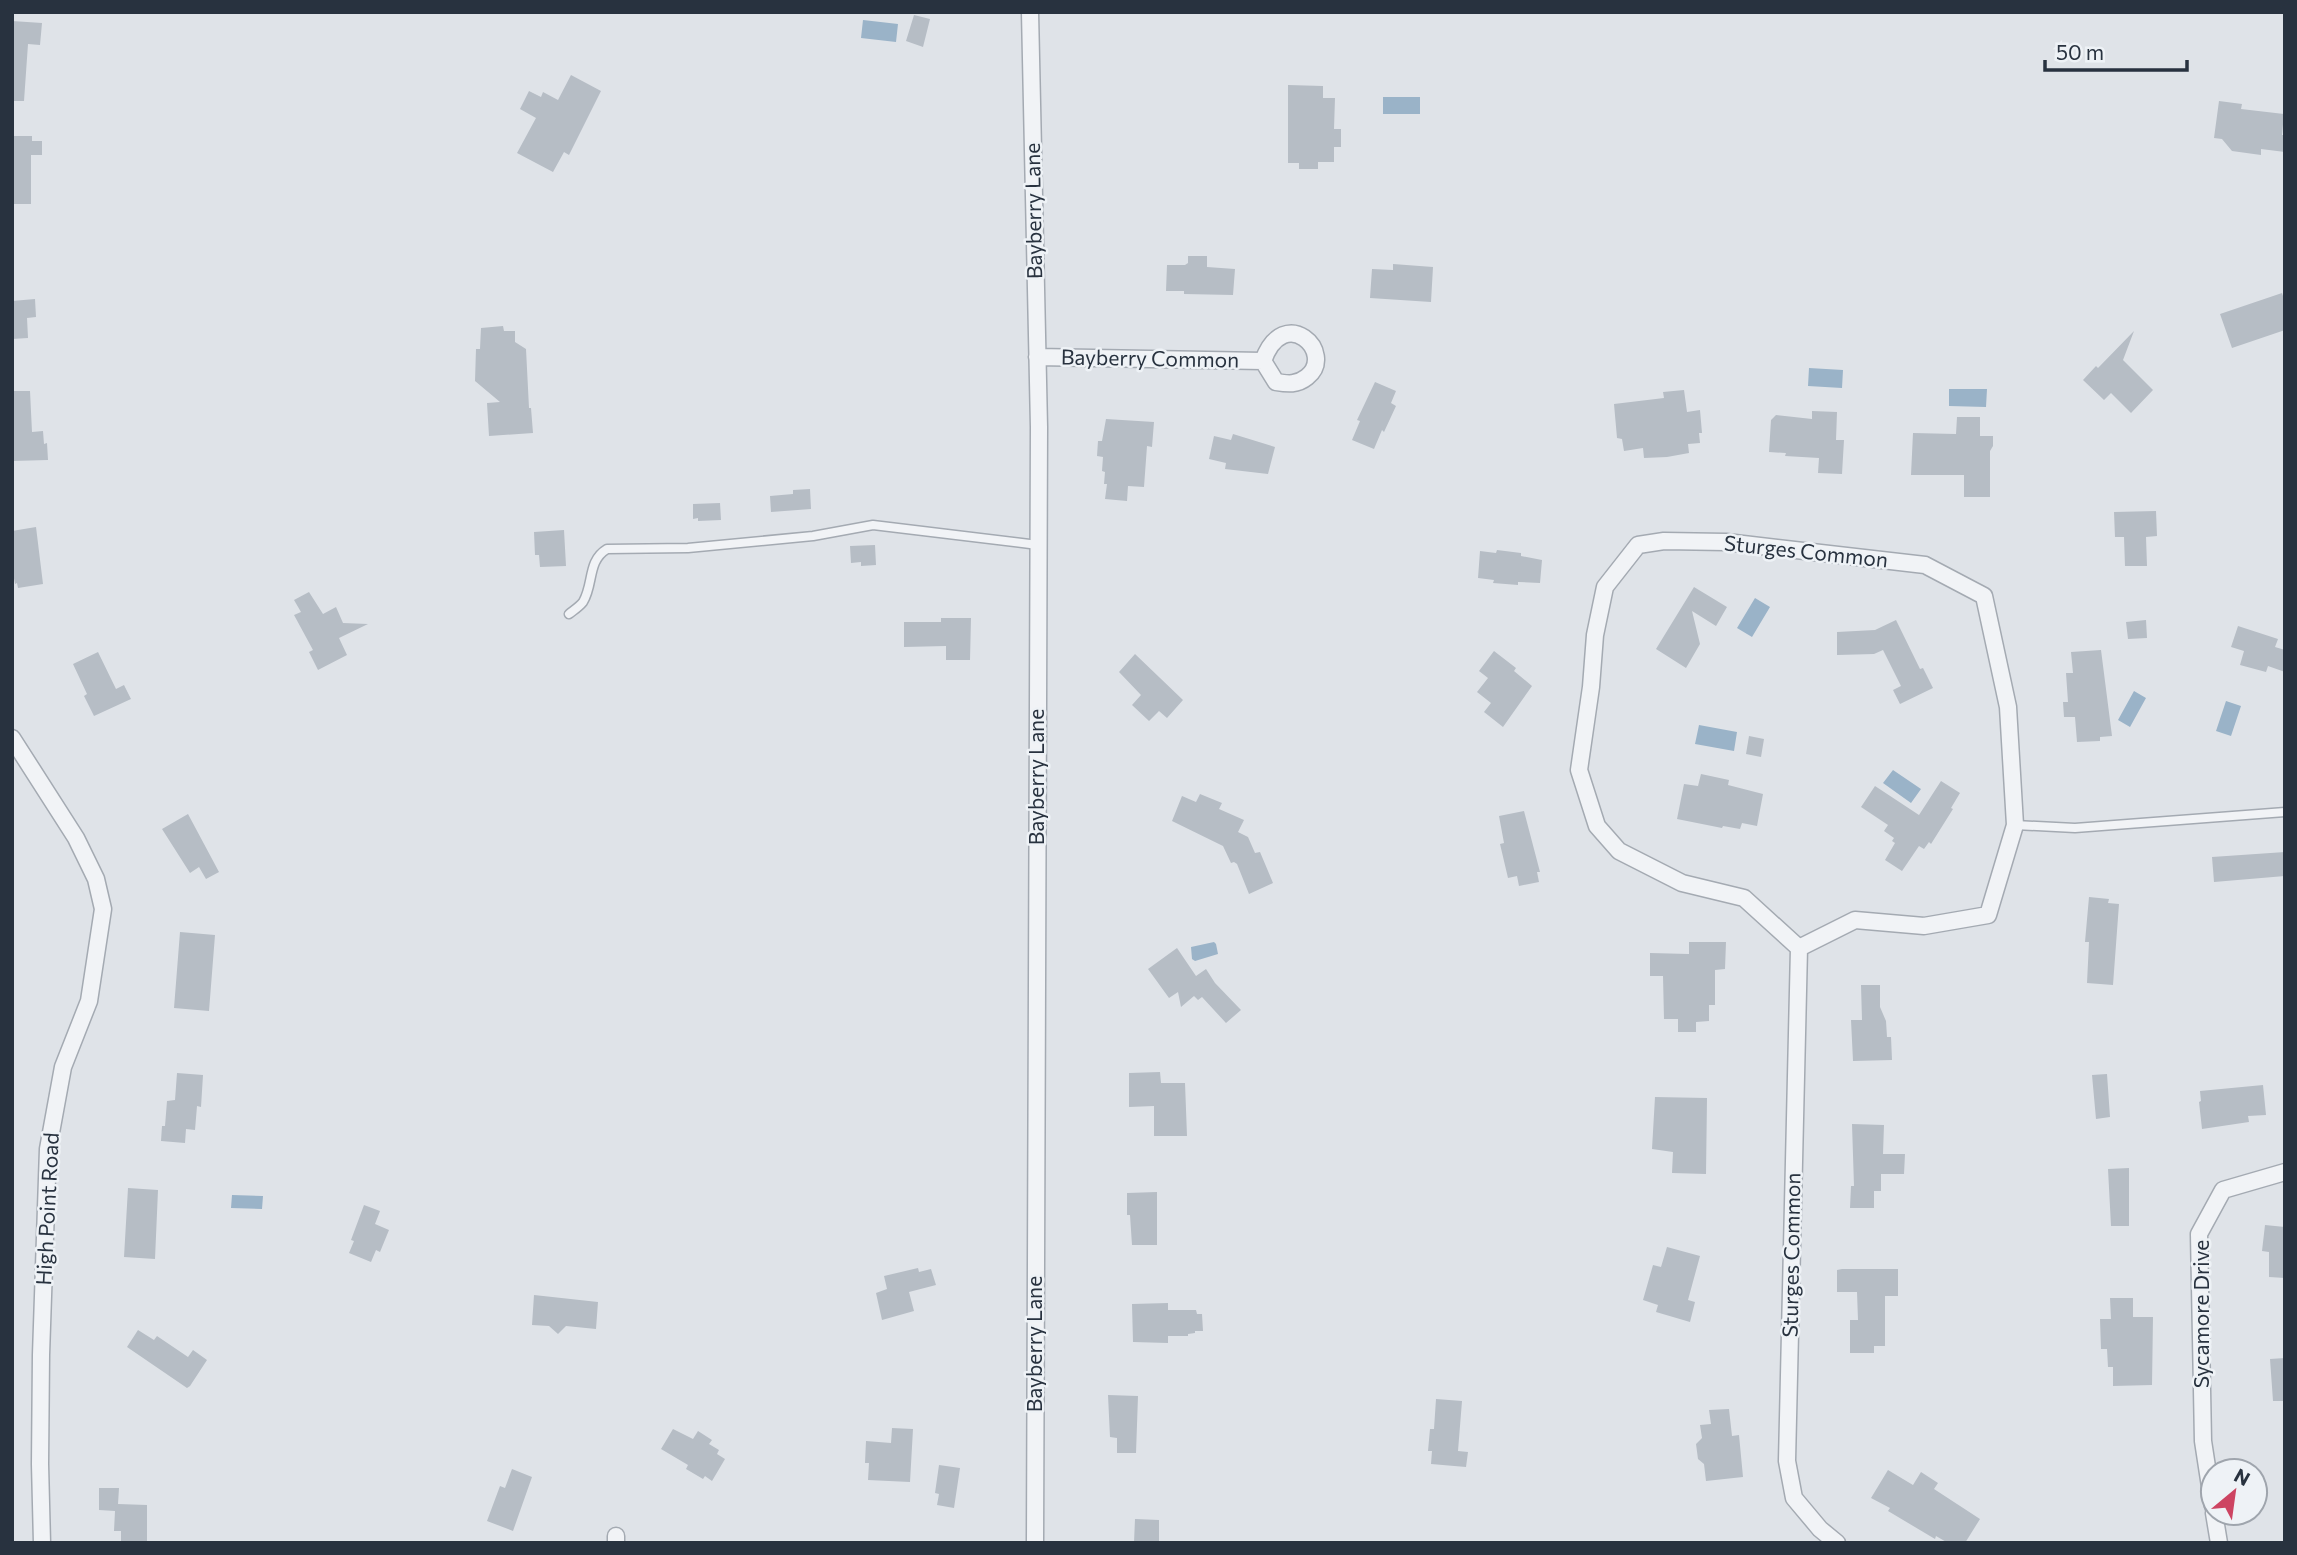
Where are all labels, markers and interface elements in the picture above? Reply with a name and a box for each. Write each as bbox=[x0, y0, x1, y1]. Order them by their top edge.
scale bar bbox=[2045, 28, 2187, 72]
text: 50 m bbox=[2056, 39, 2104, 64]
street label: Bayberry Lane bbox=[1019, 143, 1046, 279]
street label: Bayberry Common bbox=[1061, 343, 1239, 372]
street label: Sturges Common bbox=[1723, 529, 1889, 572]
street label: Bayberry Lane bbox=[1023, 709, 1048, 845]
street label: High Point Road bbox=[30, 1132, 63, 1286]
street label: Sturges Common bbox=[1777, 1172, 1804, 1338]
street label: Sycamore Drive bbox=[2188, 1240, 2213, 1388]
street label: Bayberry Lane bbox=[1021, 1276, 1046, 1412]
north arrow bbox=[2199, 1457, 2269, 1527]
text: N bbox=[2231, 1463, 2254, 1490]

